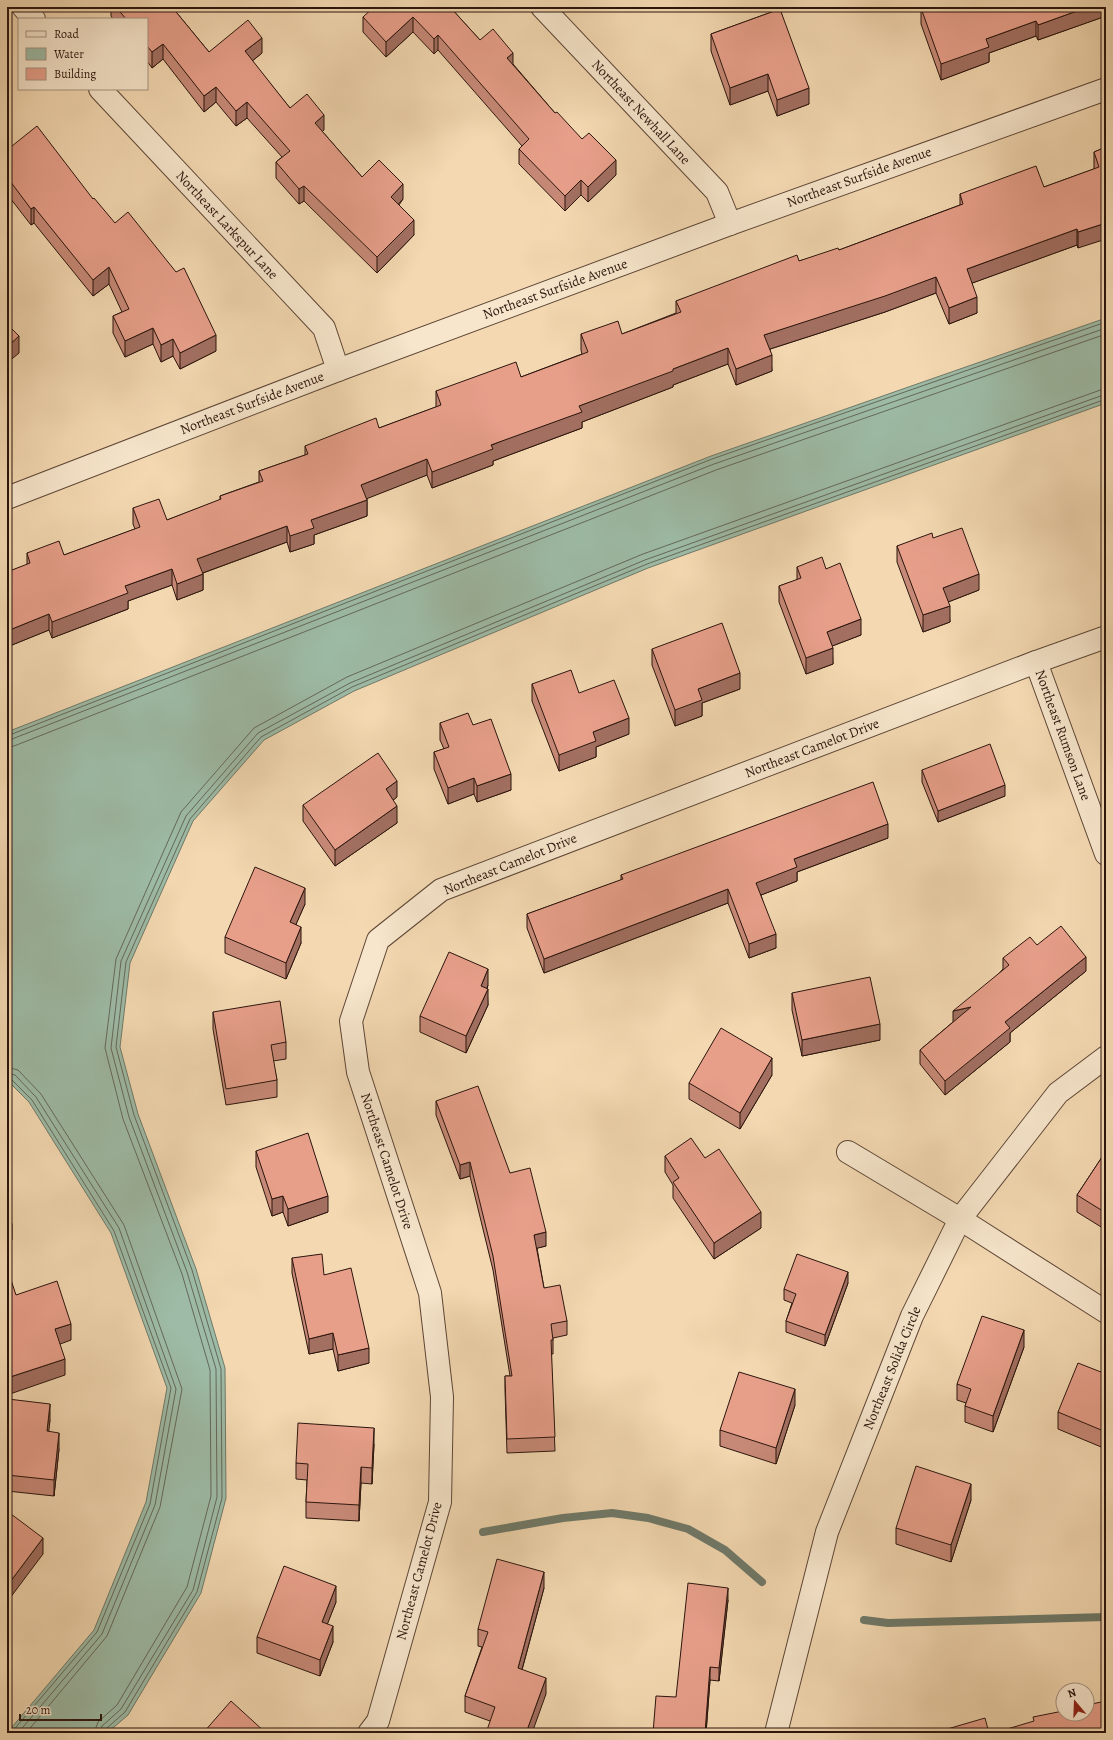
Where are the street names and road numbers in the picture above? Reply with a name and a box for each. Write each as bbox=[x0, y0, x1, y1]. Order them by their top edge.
street label: Northeast Newhall Lane bbox=[587, 55, 695, 169]
street label: Northeast Surfside Avenue bbox=[784, 142, 934, 212]
street label: Northeast Larkspur Lane bbox=[172, 166, 282, 284]
street label: Northeast Surfside Avenue bbox=[480, 254, 630, 324]
street label: Northeast Surfside Avenue bbox=[177, 367, 327, 439]
street label: Northeast Rumson Lane bbox=[1030, 667, 1096, 803]
street label: Northeast Camelot Drive bbox=[742, 714, 882, 782]
street label: Northeast Camelot Drive bbox=[440, 829, 580, 899]
street label: Northeast Camelot Drive bbox=[356, 1090, 418, 1232]
street label: Northeast Solida Circle bbox=[859, 1303, 925, 1433]
street label: Northeast Camelot Drive bbox=[391, 1500, 447, 1642]

